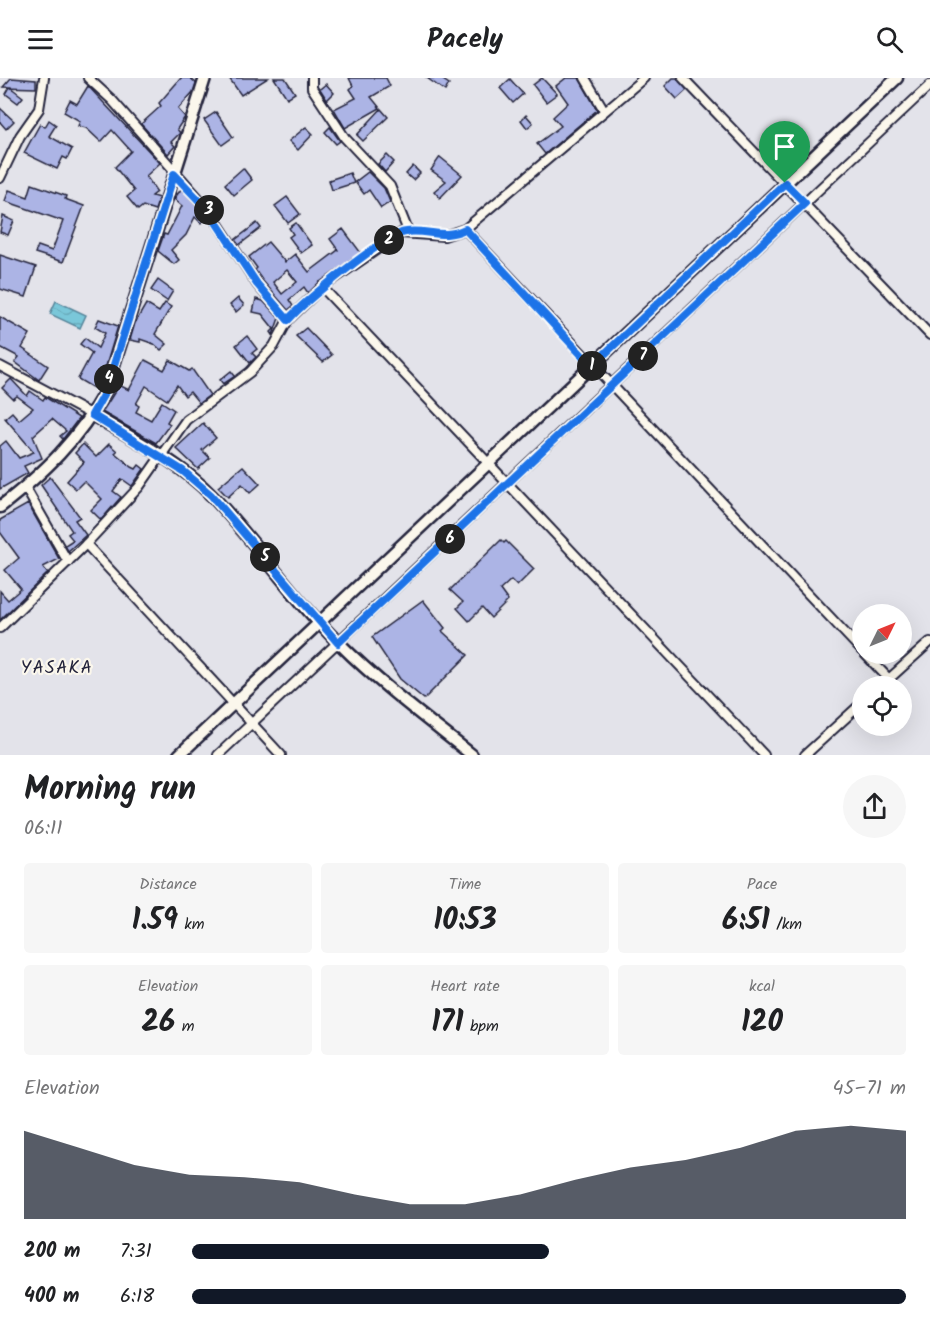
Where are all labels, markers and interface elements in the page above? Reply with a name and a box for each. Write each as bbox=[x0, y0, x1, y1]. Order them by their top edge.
text: Pacely bbox=[427, 18, 503, 61]
icon: menu bbox=[24, 23, 57, 56]
icon: search bbox=[873, 23, 906, 56]
pin bbox=[759, 121, 810, 183]
icon: arrive bbox=[768, 130, 801, 163]
pin: 3 bbox=[194, 195, 224, 225]
text: 3 bbox=[205, 197, 213, 222]
pin: 2 bbox=[374, 225, 404, 255]
text: 2 bbox=[384, 227, 394, 252]
pin: 7 bbox=[628, 341, 658, 371]
text: 7 bbox=[639, 343, 647, 368]
pin: 1 bbox=[577, 351, 607, 381]
text: 1 bbox=[590, 353, 594, 378]
pin: 4 bbox=[94, 364, 124, 394]
text: 4 bbox=[105, 366, 113, 391]
pin: 6 bbox=[435, 524, 465, 554]
text: 6 bbox=[446, 526, 454, 551]
pin: 5 bbox=[250, 542, 280, 572]
text: 5 bbox=[261, 544, 269, 569]
north arrow bbox=[852, 604, 912, 664]
map controls bbox=[852, 604, 912, 736]
district label: YASAKA bbox=[21, 654, 93, 683]
button: locate bbox=[852, 676, 912, 736]
text: Morning run bbox=[24, 764, 196, 817]
button: share bbox=[843, 775, 906, 838]
text: 06:11 bbox=[24, 813, 63, 845]
text: Distance bbox=[139, 872, 197, 897]
text: Time bbox=[449, 872, 481, 897]
text: Pace bbox=[747, 872, 777, 897]
text: 1.59 bbox=[131, 897, 178, 945]
text: 10:53 bbox=[433, 897, 497, 945]
text: 6:51 bbox=[722, 897, 770, 945]
text: km bbox=[178, 912, 205, 937]
text: /km bbox=[770, 912, 802, 937]
text: Elevation bbox=[138, 974, 198, 999]
text: Heart rate bbox=[430, 974, 500, 999]
text: kcal bbox=[749, 974, 775, 999]
text: 26 bbox=[142, 999, 175, 1047]
text: 171 bbox=[431, 999, 464, 1047]
text: 120 bbox=[741, 999, 783, 1047]
text: m bbox=[175, 1014, 194, 1039]
text: bpm bbox=[464, 1014, 499, 1039]
text: Elevation bbox=[24, 1073, 100, 1105]
text: 45–71 m bbox=[833, 1073, 906, 1105]
text: 200 m bbox=[24, 1236, 80, 1268]
text: 7:31 bbox=[120, 1236, 152, 1268]
text: 400 m bbox=[24, 1281, 80, 1313]
text: 6:18 bbox=[120, 1281, 154, 1313]

